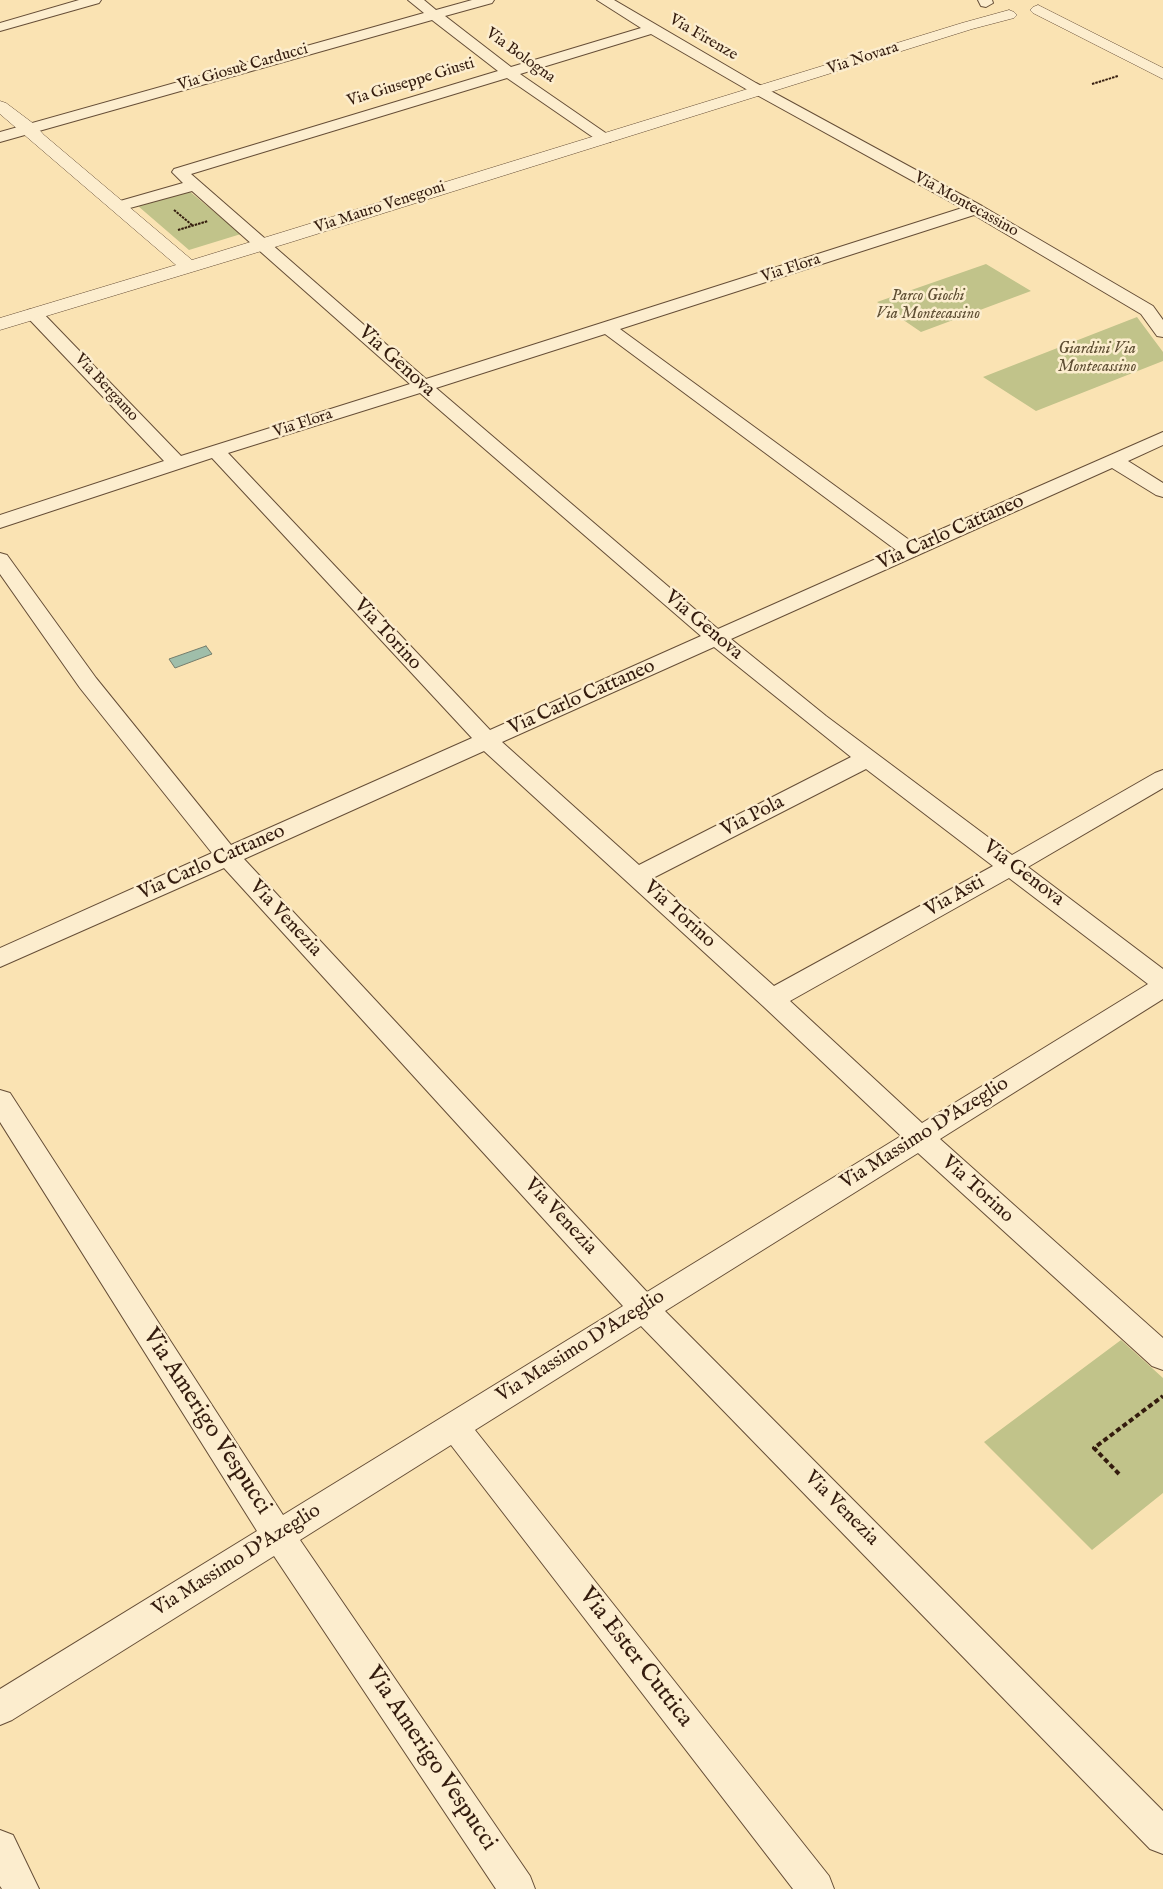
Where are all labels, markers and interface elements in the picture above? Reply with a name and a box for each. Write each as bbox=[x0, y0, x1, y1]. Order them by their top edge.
street label: Via Firenze bbox=[665, 11, 741, 65]
street label: Via Bologna bbox=[481, 24, 559, 88]
street label: Via Novara bbox=[825, 38, 901, 80]
street label: Via Giosuè Carducci bbox=[176, 40, 310, 96]
street label: Via Giuseppe Giusti bbox=[345, 55, 477, 111]
street label: Via Montecassino bbox=[910, 168, 1022, 242]
street label: Via Mauro Venegoni bbox=[312, 178, 448, 238]
street label: Via Flora bbox=[759, 250, 823, 288]
park label: Parco Giochi Via Montecassino bbox=[876, 287, 980, 325]
street label: Via Genova bbox=[353, 321, 439, 403]
park label: Giardini Via Montecassino bbox=[1058, 340, 1136, 378]
street label: Via Bergamo bbox=[70, 350, 142, 426]
street label: Via Flora bbox=[271, 405, 335, 443]
street label: Via Carlo Cattaneo bbox=[874, 490, 1028, 576]
street label: Via Genova bbox=[659, 586, 747, 666]
street label: Via Torino bbox=[348, 594, 426, 676]
street label: Via Carlo Cattaneo bbox=[505, 655, 659, 741]
street label: Via Pola bbox=[718, 791, 788, 843]
street label: Via Carlo Cattaneo bbox=[135, 820, 289, 906]
street label: Via Genova bbox=[978, 836, 1068, 912]
street label: Via Asti bbox=[921, 871, 989, 923]
street label: Via Venezia bbox=[244, 876, 326, 962]
street label: Via Torino bbox=[638, 876, 720, 954]
street label: Via Massimo D'Azeglio bbox=[836, 1072, 1014, 1196]
street label: Via Torino bbox=[936, 1151, 1018, 1229]
street label: Via Venezia bbox=[519, 1174, 601, 1260]
street label: Via Massimo D'Azeglio bbox=[492, 1285, 670, 1409]
street label: Via Amerigo Vespucci bbox=[135, 1324, 277, 1520]
street label: Via Venezia bbox=[799, 1467, 883, 1551]
street label: Via Massimo D'Azeglio bbox=[148, 1499, 326, 1623]
street label: Via Ester Cuttica bbox=[572, 1582, 698, 1734]
street label: Via Amerigo Vespucci bbox=[358, 1661, 502, 1857]

